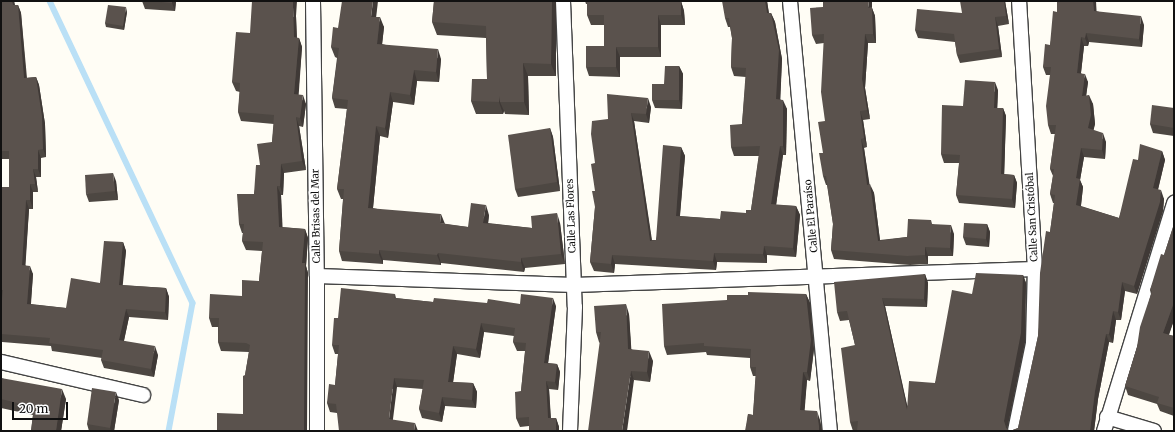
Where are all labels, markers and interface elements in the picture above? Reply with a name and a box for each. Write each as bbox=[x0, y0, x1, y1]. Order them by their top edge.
street label: Calle Brisas del Mar bbox=[309, 169, 323, 263]
street label: Calle San Cristóbal bbox=[1024, 172, 1040, 262]
street label: Calle Las Flores bbox=[564, 179, 578, 253]
street label: Calle El Paraíso bbox=[802, 179, 820, 253]
scale bar bbox=[14, 394, 70, 420]
text: 20 m bbox=[19, 401, 48, 416]

